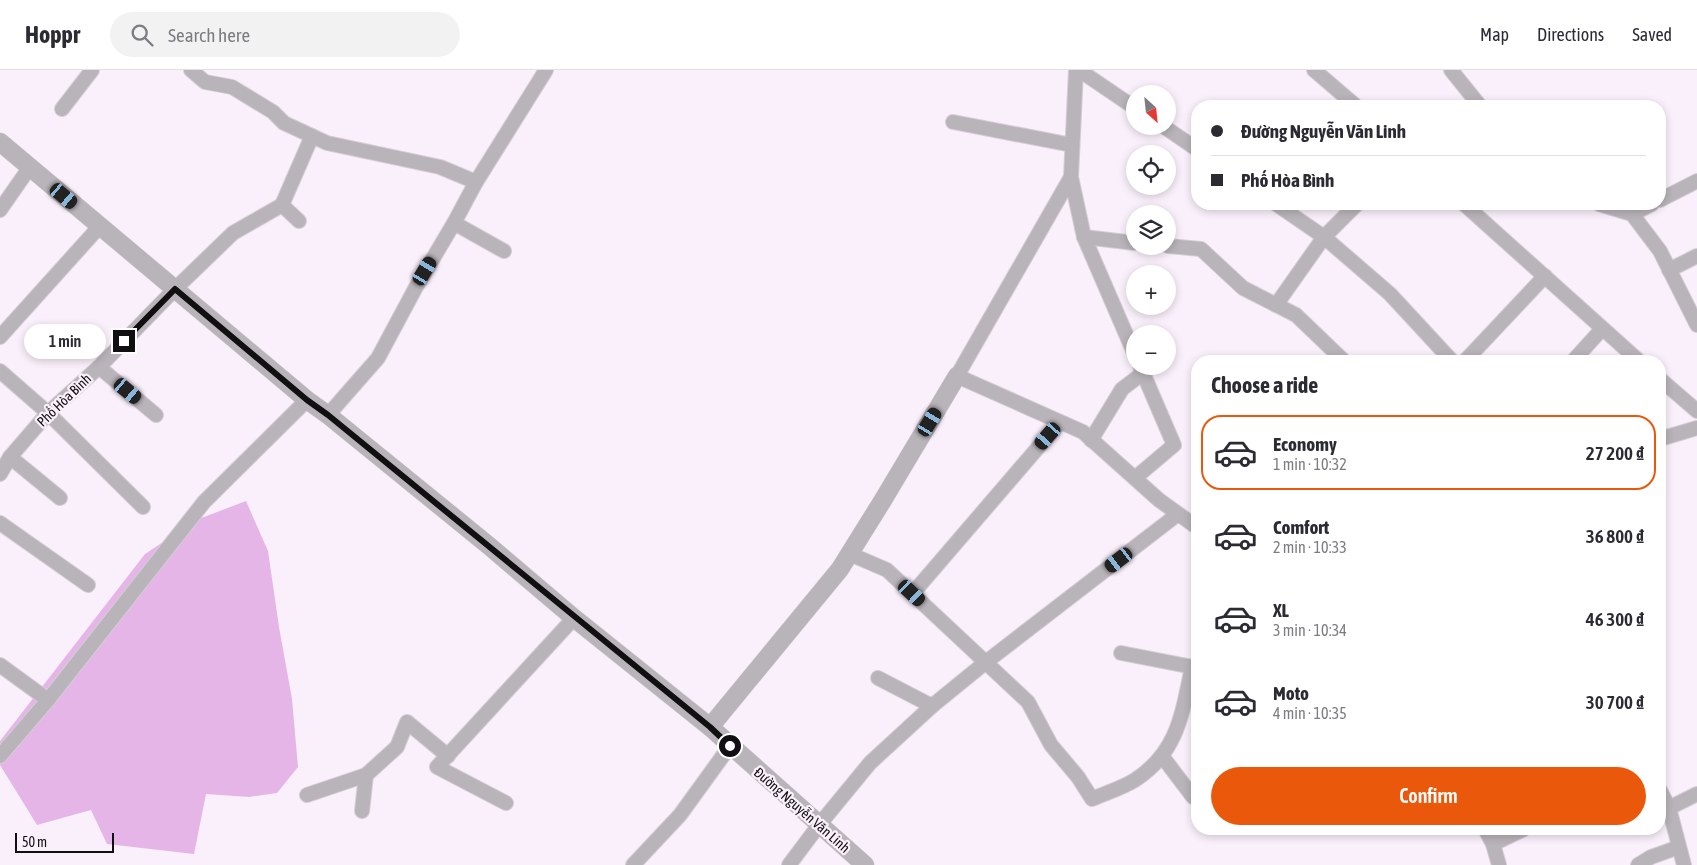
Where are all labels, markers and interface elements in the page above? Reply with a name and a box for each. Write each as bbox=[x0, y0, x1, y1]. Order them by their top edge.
search box bbox=[110, 12, 460, 57]
text: Hoppr bbox=[25, 21, 80, 48]
icon: search bbox=[128, 21, 156, 49]
text: Search here bbox=[168, 24, 250, 46]
text: Map bbox=[1480, 24, 1509, 45]
text: Directions bbox=[1537, 24, 1604, 45]
text: Saved bbox=[1632, 24, 1672, 45]
north arrow bbox=[1126, 85, 1176, 135]
map controls bbox=[1126, 85, 1176, 375]
text: Đường Nguyễn Văn Linh bbox=[1241, 120, 1406, 142]
button: locate bbox=[1126, 145, 1176, 195]
text: Phố Hòa Bình bbox=[1241, 169, 1334, 191]
car bbox=[47, 181, 80, 211]
button: layers bbox=[1126, 205, 1176, 255]
car bbox=[410, 254, 439, 288]
button: + bbox=[1126, 265, 1176, 315]
callout: 1 min bbox=[24, 324, 106, 358]
button: − bbox=[1126, 325, 1176, 375]
route end bbox=[113, 330, 135, 352]
text: 1 min bbox=[49, 332, 81, 350]
street label: Phố Hòa Bình bbox=[33, 370, 94, 430]
text: Choose a ride bbox=[1211, 372, 1318, 398]
car bbox=[111, 376, 144, 406]
car bbox=[915, 405, 944, 439]
car bbox=[1032, 420, 1063, 452]
icon: car bbox=[1213, 430, 1258, 475]
text: Economy bbox=[1273, 433, 1337, 455]
text: 27 200 ₫ bbox=[1586, 442, 1644, 464]
text: 1 min · 10:32 bbox=[1273, 455, 1347, 473]
icon: car bbox=[1213, 513, 1258, 558]
text: Comfort bbox=[1273, 516, 1329, 538]
text: 36 800 ₫ bbox=[1586, 525, 1644, 547]
text: 2 min · 10:33 bbox=[1273, 538, 1347, 556]
car bbox=[1102, 545, 1135, 575]
car bbox=[895, 577, 928, 609]
icon: car bbox=[1213, 596, 1258, 641]
text: XL bbox=[1273, 599, 1289, 621]
text: 46 300 ₫ bbox=[1586, 608, 1644, 630]
text: 3 min · 10:34 bbox=[1273, 621, 1347, 639]
icon: car bbox=[1213, 679, 1258, 724]
text: Moto bbox=[1273, 682, 1309, 704]
text: 30 700 ₫ bbox=[1586, 691, 1644, 713]
text: 4 min · 10:35 bbox=[1273, 704, 1347, 722]
route start bbox=[719, 735, 741, 757]
street label: Đường Nguyễn Văn Linh bbox=[751, 764, 853, 856]
button: Confirm bbox=[1211, 767, 1646, 825]
scale bar bbox=[15, 830, 114, 853]
text: 50 m bbox=[22, 834, 47, 850]

